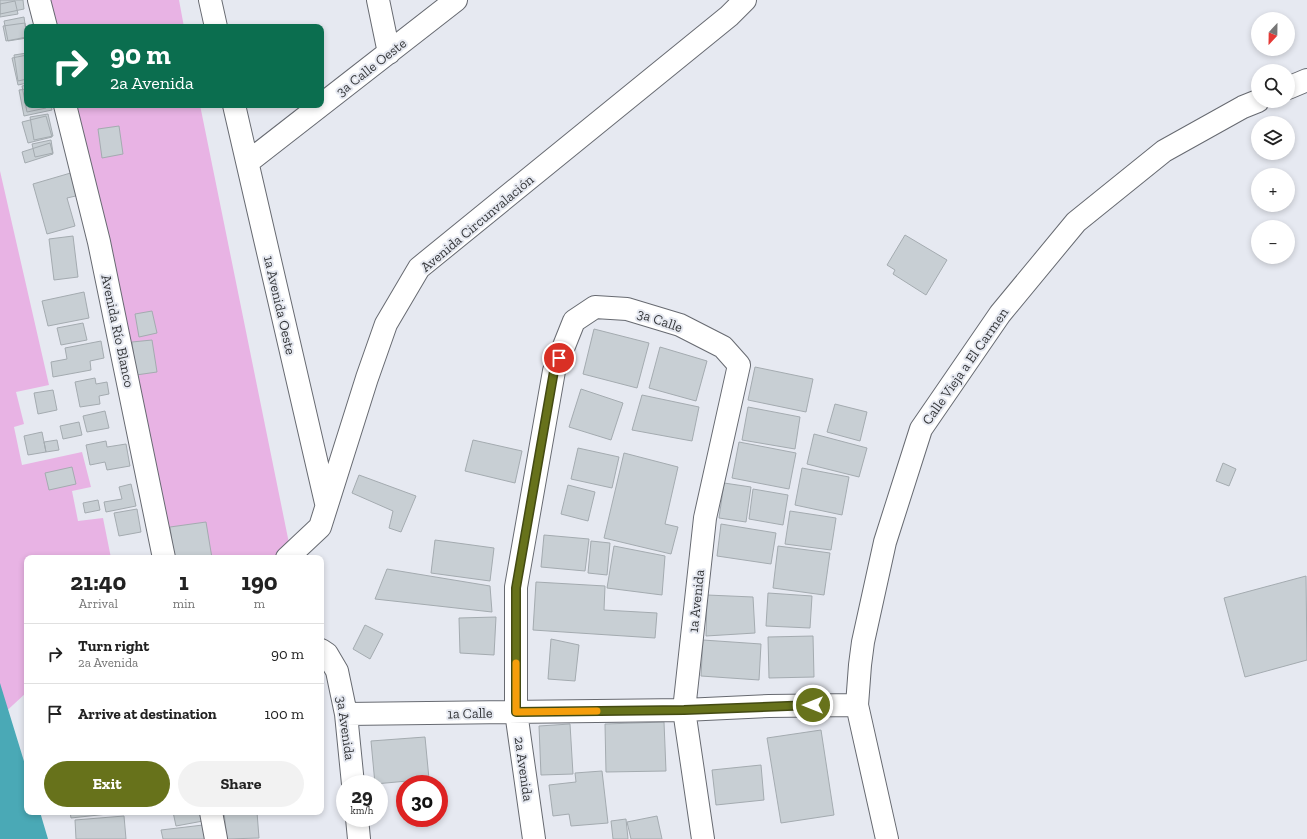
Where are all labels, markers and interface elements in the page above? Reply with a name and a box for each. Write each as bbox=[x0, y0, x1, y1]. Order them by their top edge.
north arrow bbox=[1251, 12, 1295, 56]
map controls bbox=[1251, 12, 1295, 264]
street label: 3a Calle Oeste bbox=[333, 34, 410, 100]
text: 90 m bbox=[110, 38, 171, 71]
icon: right bbox=[44, 40, 96, 92]
button: search bbox=[1251, 64, 1295, 108]
text: 2a Avenida bbox=[110, 72, 194, 94]
button: layers bbox=[1251, 116, 1295, 160]
button: + bbox=[1251, 168, 1295, 212]
street label: Avenida Circunvalación bbox=[417, 171, 537, 276]
button: − bbox=[1251, 220, 1295, 264]
street label: 1a Avenida Oeste bbox=[260, 254, 299, 357]
street label: Avenida Río Blanco bbox=[97, 273, 138, 389]
street label: 3a Calle bbox=[635, 305, 685, 336]
street label: Calle Vieja a El Carmen bbox=[919, 305, 1012, 428]
pin bbox=[542, 341, 576, 375]
icon: arrive bbox=[548, 347, 570, 369]
text: 21:40 bbox=[70, 567, 126, 596]
text: 1 bbox=[179, 567, 189, 596]
text: 190 bbox=[241, 567, 278, 596]
street label: 1a Avenida bbox=[685, 569, 708, 633]
text: Arrival bbox=[79, 596, 118, 611]
text: min bbox=[173, 596, 195, 611]
text: m bbox=[254, 596, 265, 611]
text: Turn right bbox=[78, 637, 149, 655]
icon: right bbox=[44, 643, 66, 665]
text: 90 m bbox=[271, 645, 304, 663]
text: 2a Avenida bbox=[78, 655, 138, 670]
position arrow bbox=[792, 684, 834, 726]
street label: 3a Avenida bbox=[333, 695, 358, 761]
icon: arrive bbox=[44, 703, 66, 725]
text: Arrive at destination bbox=[78, 705, 217, 723]
text: 100 m bbox=[265, 705, 304, 723]
street label: 1a Calle bbox=[447, 705, 493, 722]
street label: 2a Avenida bbox=[511, 736, 536, 803]
button: Exit bbox=[44, 761, 170, 807]
button: Share bbox=[178, 761, 304, 807]
speed limit sign: 30 bbox=[396, 775, 448, 827]
text: 29 bbox=[351, 784, 373, 808]
text: km/h bbox=[351, 805, 373, 817]

